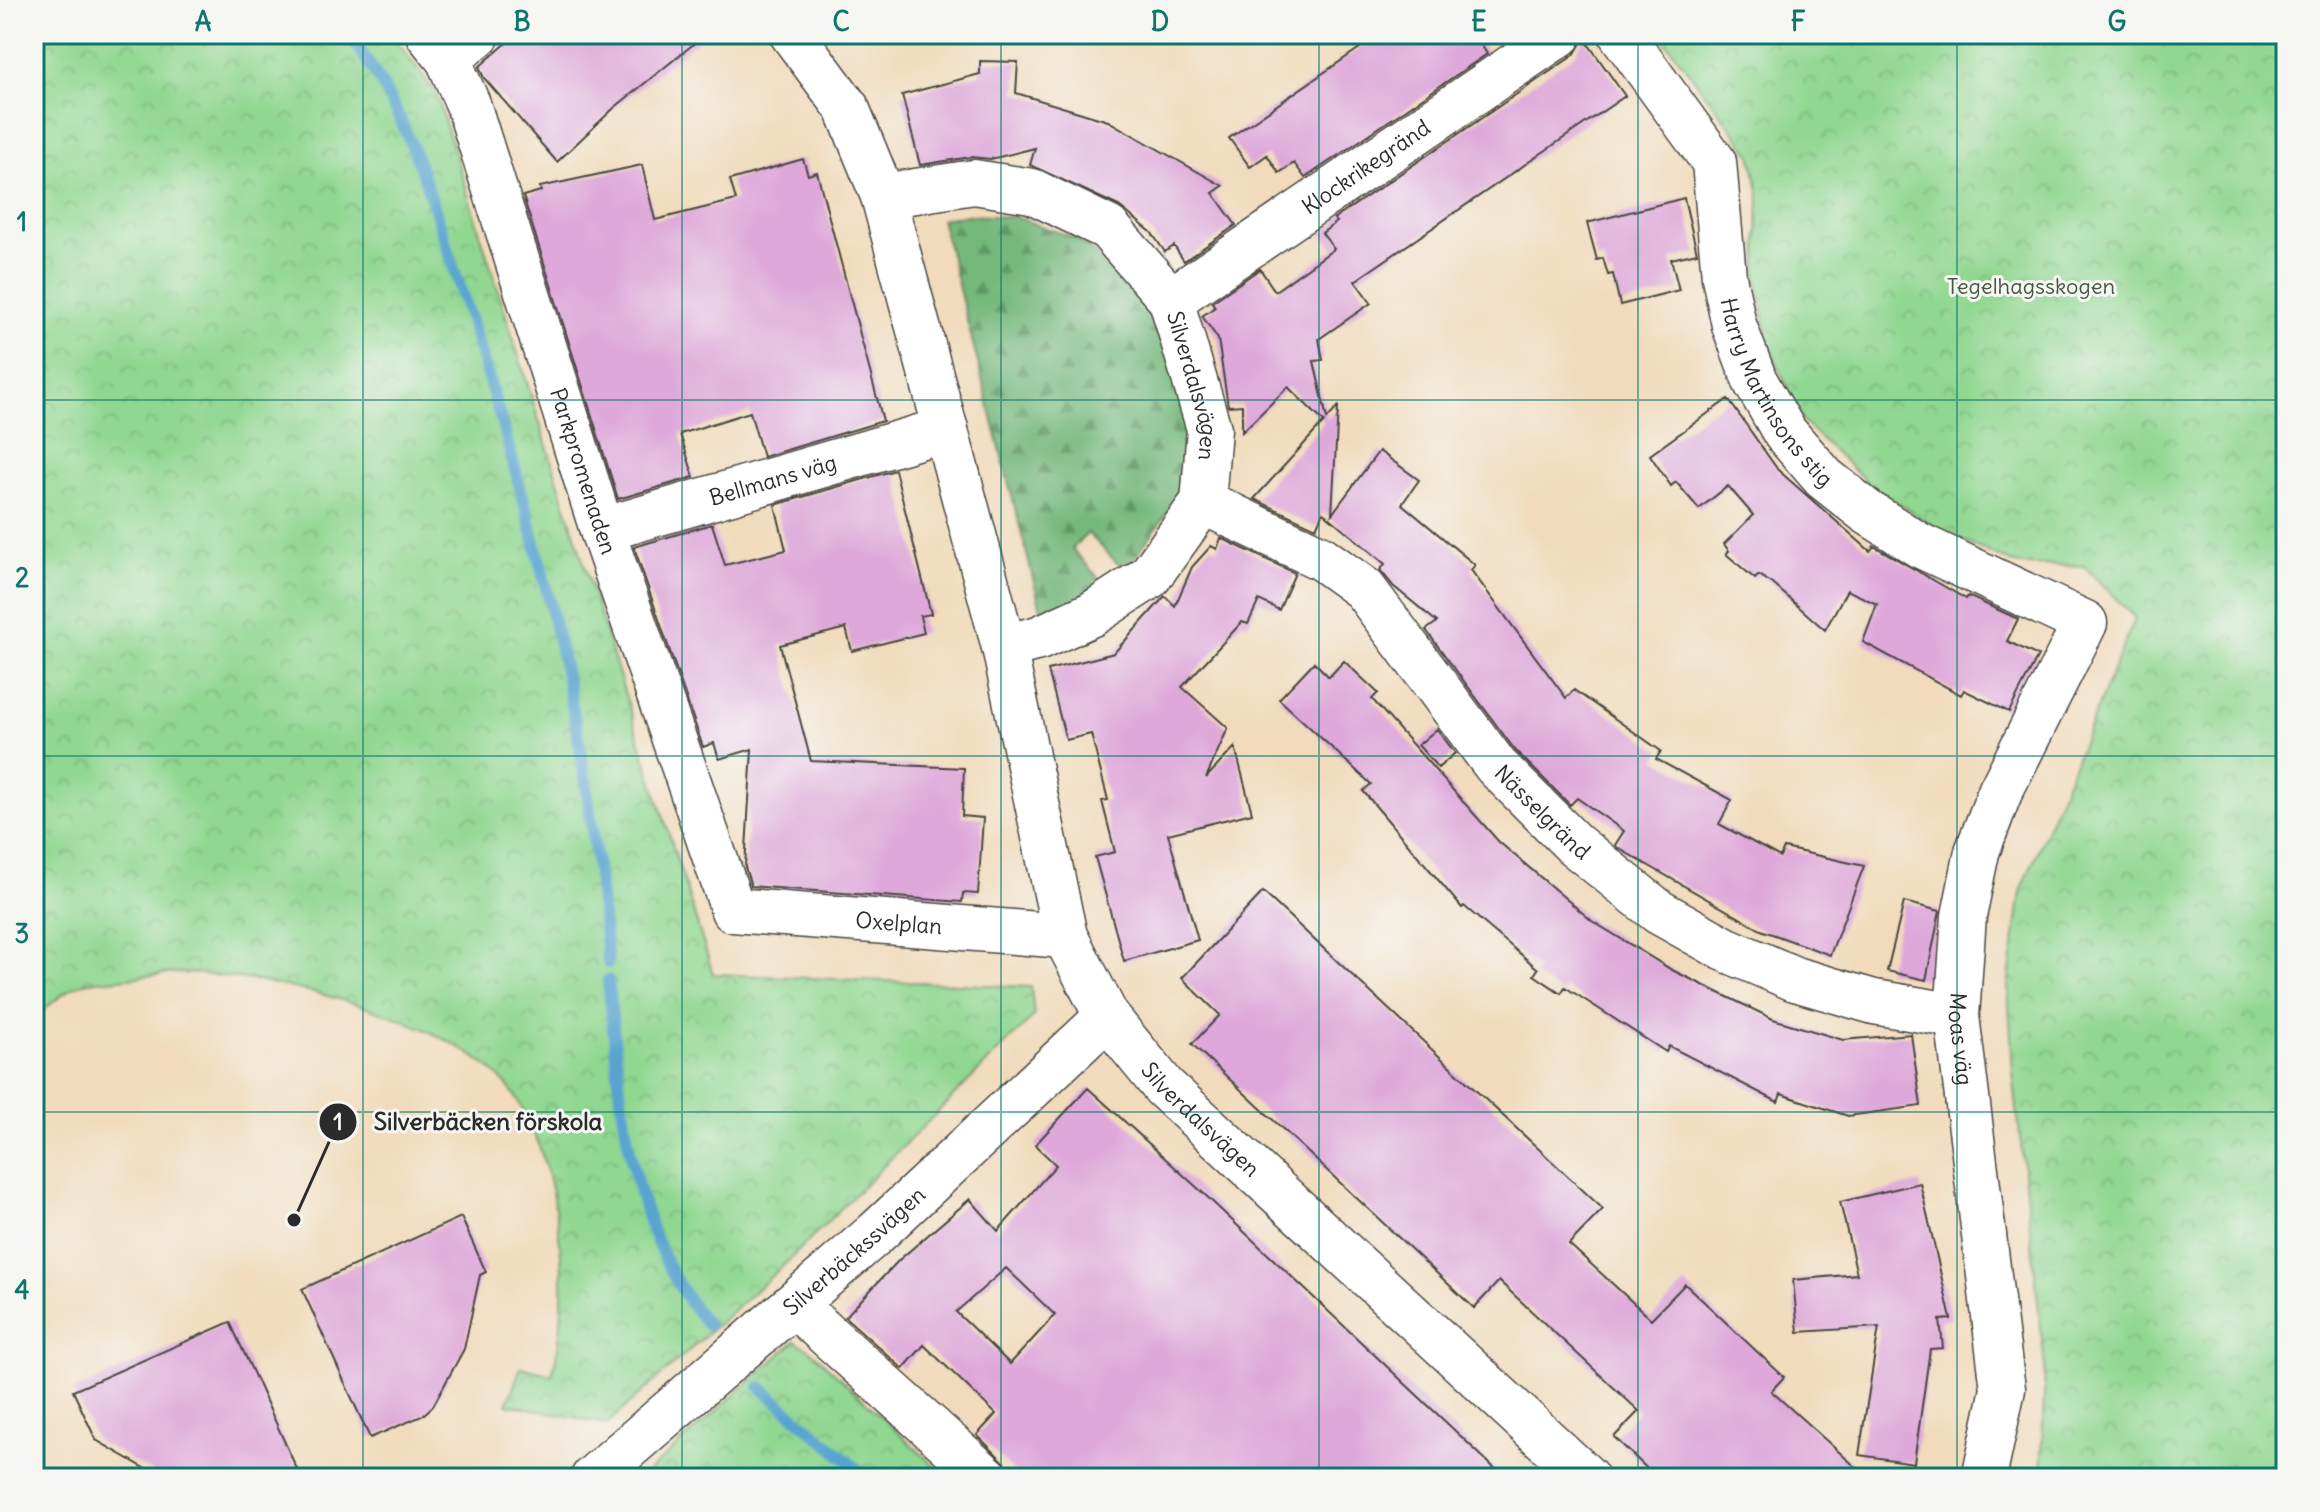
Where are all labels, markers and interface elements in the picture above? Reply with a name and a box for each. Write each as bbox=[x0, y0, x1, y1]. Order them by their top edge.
text: A bbox=[195, 5, 212, 38]
text: B bbox=[513, 5, 531, 38]
text: C bbox=[832, 5, 850, 38]
text: D bbox=[1151, 5, 1169, 38]
text: E bbox=[1471, 5, 1487, 38]
text: F bbox=[1791, 5, 1806, 38]
text: G bbox=[2108, 5, 2127, 38]
street label: Klockrikegränd bbox=[1296, 113, 1435, 221]
text: 1 bbox=[17, 205, 27, 238]
park label: Tegelhagsskogen bbox=[1947, 272, 2115, 300]
street label: Harry Martinsons stig bbox=[1715, 295, 1838, 493]
street label: Silverdalsvägen bbox=[1161, 308, 1223, 461]
street label: Parkpromenaden bbox=[544, 384, 623, 558]
street label: Bellmans väg bbox=[706, 448, 840, 512]
text: 2 bbox=[15, 561, 29, 594]
street label: Nässelgränd bbox=[1489, 759, 1596, 866]
street label: Oxelplan bbox=[854, 906, 943, 940]
text: 3 bbox=[15, 917, 29, 950]
street label: Moas väg bbox=[1942, 992, 1979, 1087]
street label: Silverdalsvägen bbox=[1135, 1056, 1266, 1183]
callout: Silverbäcken förskola bbox=[318, 1098, 618, 1146]
text: 1 bbox=[333, 1106, 343, 1136]
text: Silverbäcken förskola bbox=[374, 1106, 603, 1136]
street label: Silverbäckssvägen bbox=[777, 1180, 931, 1321]
text: 4 bbox=[14, 1273, 30, 1306]

